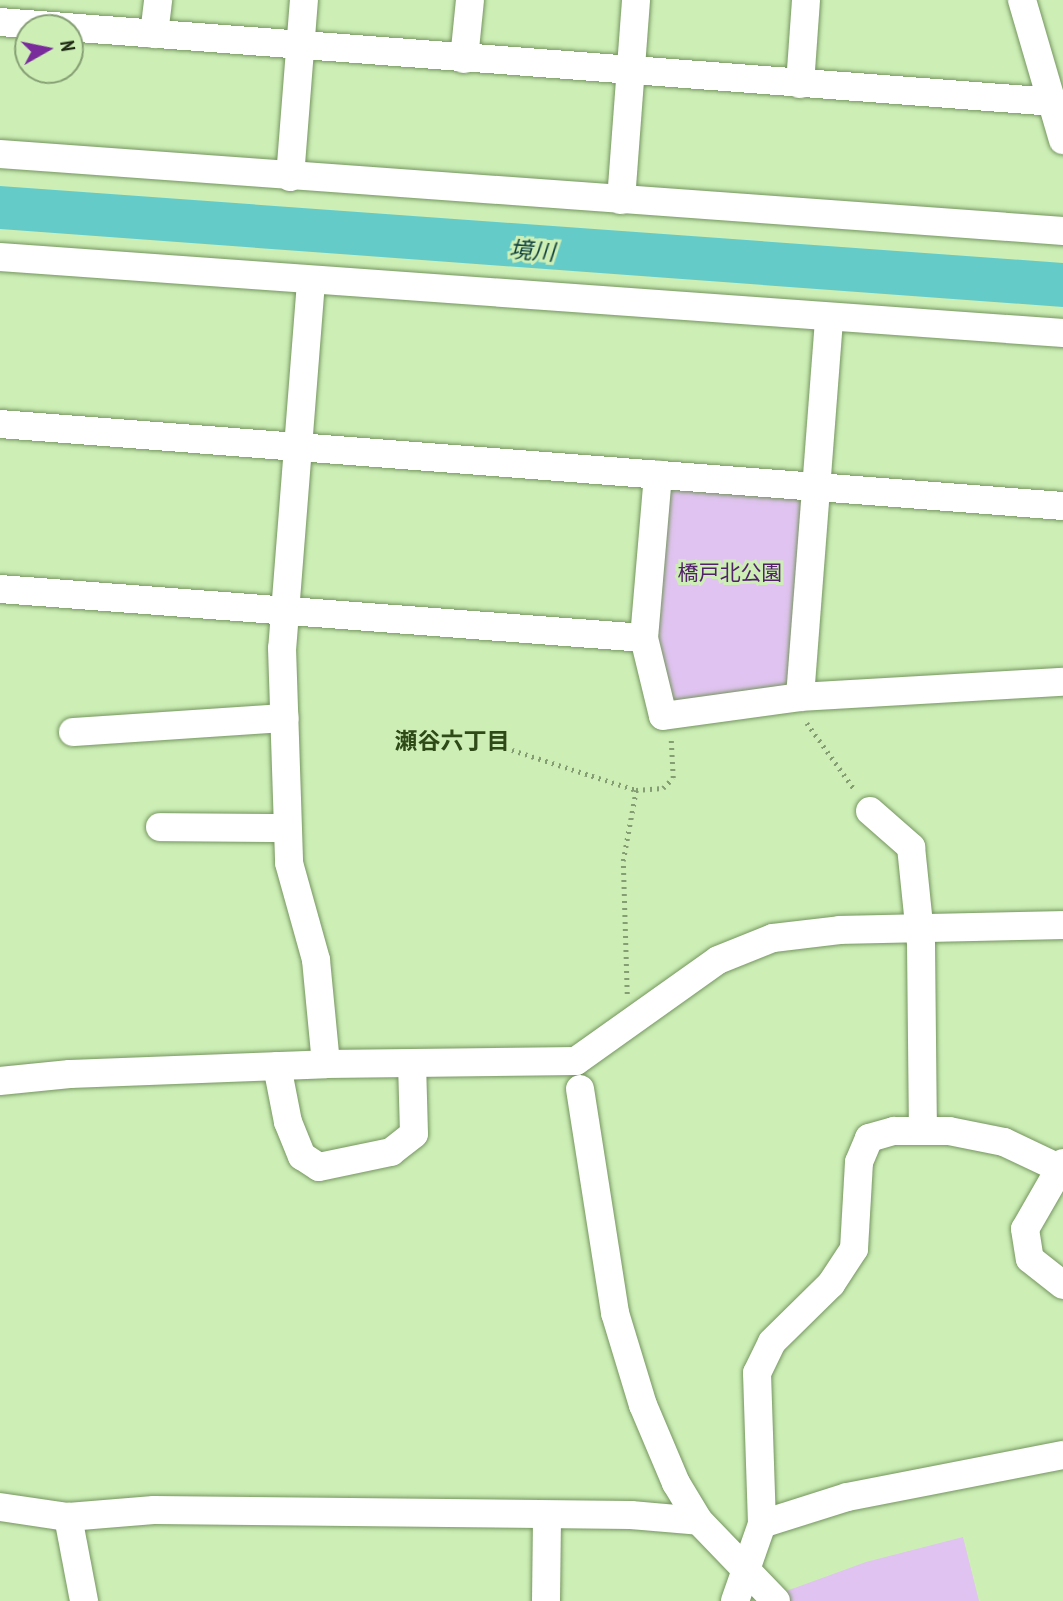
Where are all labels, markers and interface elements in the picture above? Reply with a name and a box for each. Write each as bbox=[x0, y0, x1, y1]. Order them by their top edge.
north arrow bbox=[14, 14, 84, 84]
text: N bbox=[55, 39, 80, 53]
water label: 境川 bbox=[508, 236, 556, 266]
park label: 橋戸北公園 bbox=[678, 560, 782, 586]
district label: 瀬谷六丁目 bbox=[395, 727, 509, 755]

